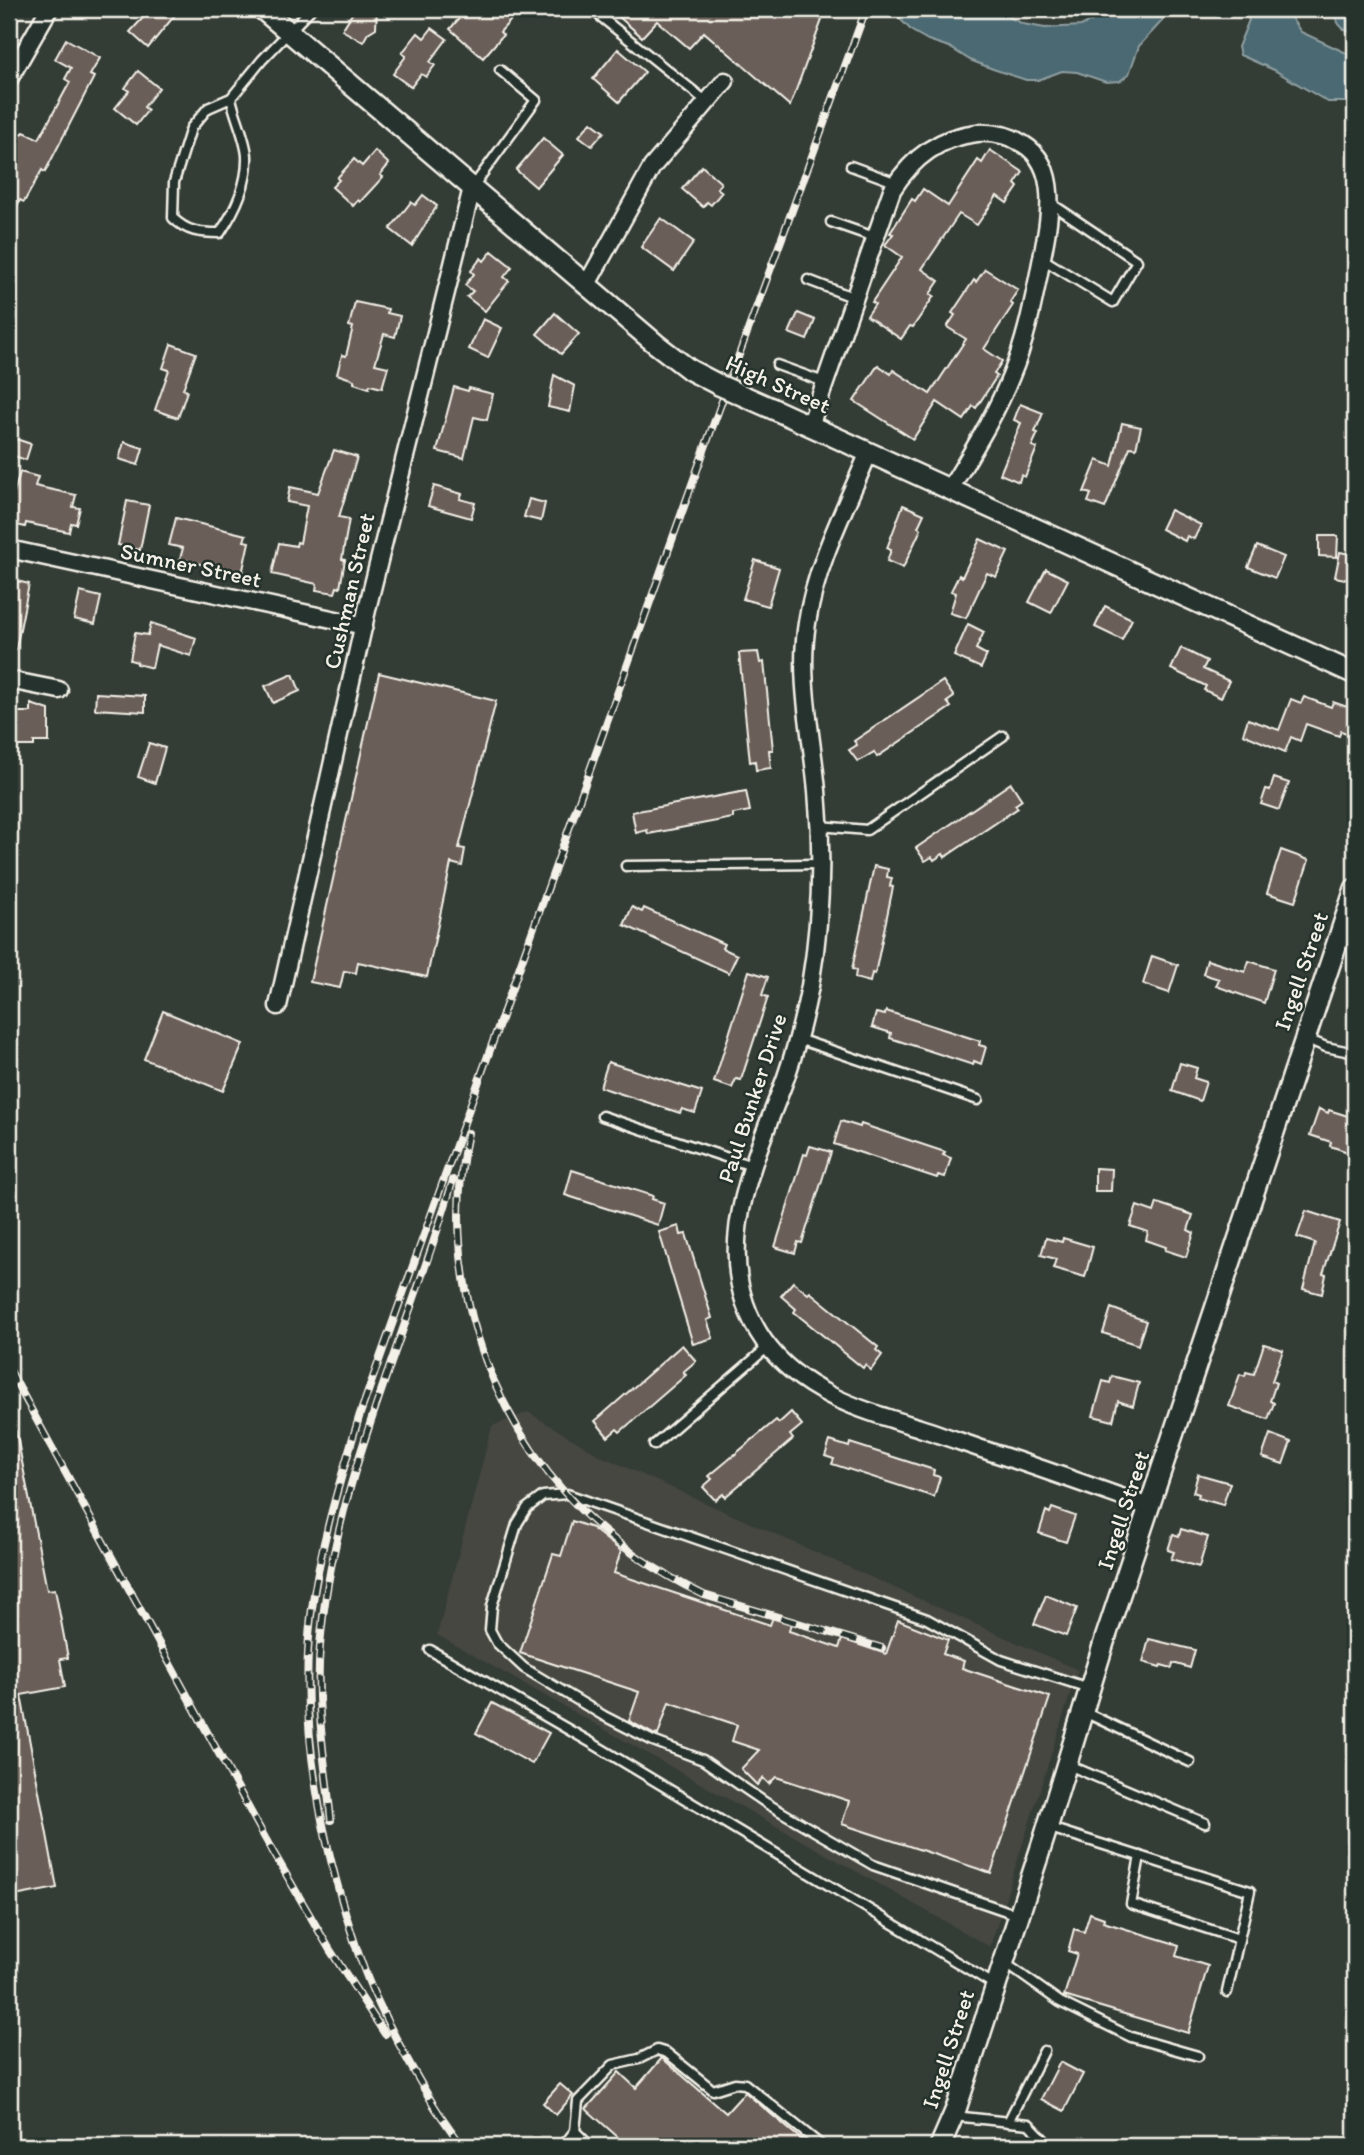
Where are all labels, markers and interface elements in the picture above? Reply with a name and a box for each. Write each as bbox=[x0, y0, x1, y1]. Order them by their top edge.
street label: High Street bbox=[721, 348, 835, 420]
street label: Cushman Street bbox=[317, 510, 381, 672]
street label: Sumner Street bbox=[118, 536, 264, 594]
street label: Ingell Street bbox=[1268, 908, 1334, 1034]
street label: Paul Bunker Drive bbox=[711, 1010, 793, 1186]
street label: Ingell Street bbox=[1091, 1447, 1155, 1573]
street label: Ingell Street bbox=[916, 1986, 980, 2112]

